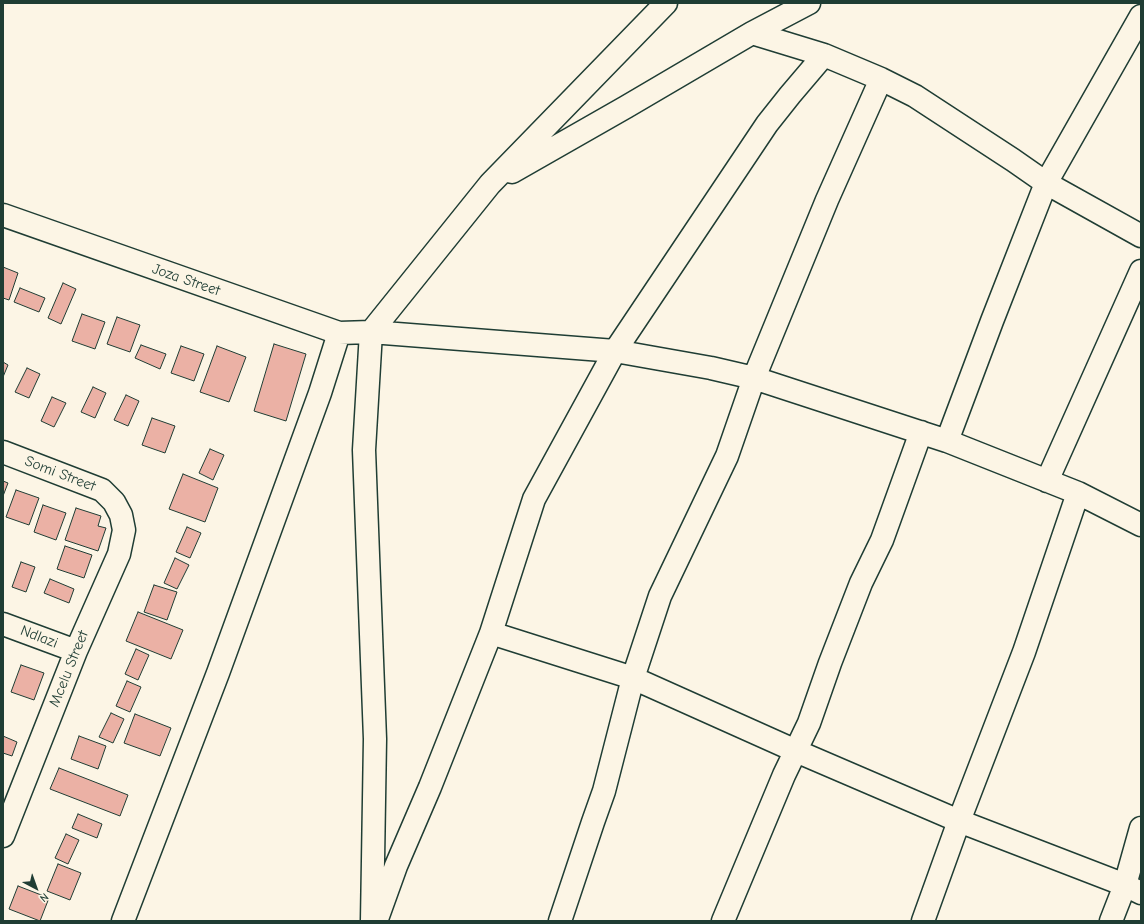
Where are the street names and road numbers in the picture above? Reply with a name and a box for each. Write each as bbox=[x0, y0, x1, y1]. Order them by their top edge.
street label: Joza Street bbox=[150, 260, 222, 300]
street label: Somi Street bbox=[22, 452, 98, 496]
street label: Ndlazi bbox=[18, 622, 60, 652]
street label: Mcelu Street bbox=[46, 628, 92, 710]

